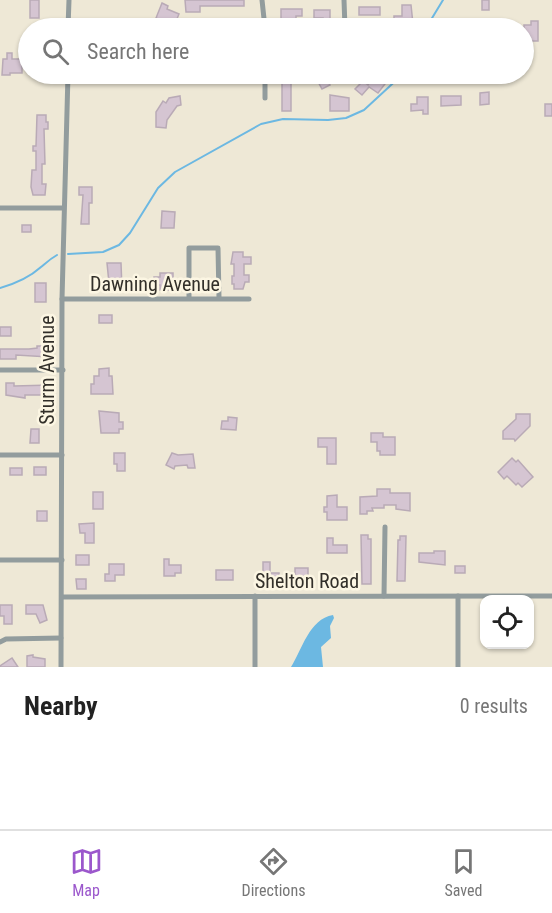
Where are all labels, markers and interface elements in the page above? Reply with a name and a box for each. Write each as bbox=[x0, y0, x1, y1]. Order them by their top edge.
search box bbox=[18, 18, 534, 84]
icon: search bbox=[39, 35, 72, 68]
text: Search here bbox=[87, 39, 189, 64]
street label: Dawning Avenue bbox=[90, 272, 220, 296]
street label: Sturm Avenue bbox=[35, 315, 59, 425]
street label: Shelton Road bbox=[255, 569, 359, 593]
map controls bbox=[480, 595, 534, 649]
button: locate bbox=[480, 595, 534, 649]
text: Nearby bbox=[24, 691, 98, 721]
text: 0 results bbox=[460, 694, 528, 718]
tab: Map bbox=[70, 845, 103, 900]
tab: Directions bbox=[242, 845, 305, 900]
tab: Saved bbox=[444, 845, 482, 900]

